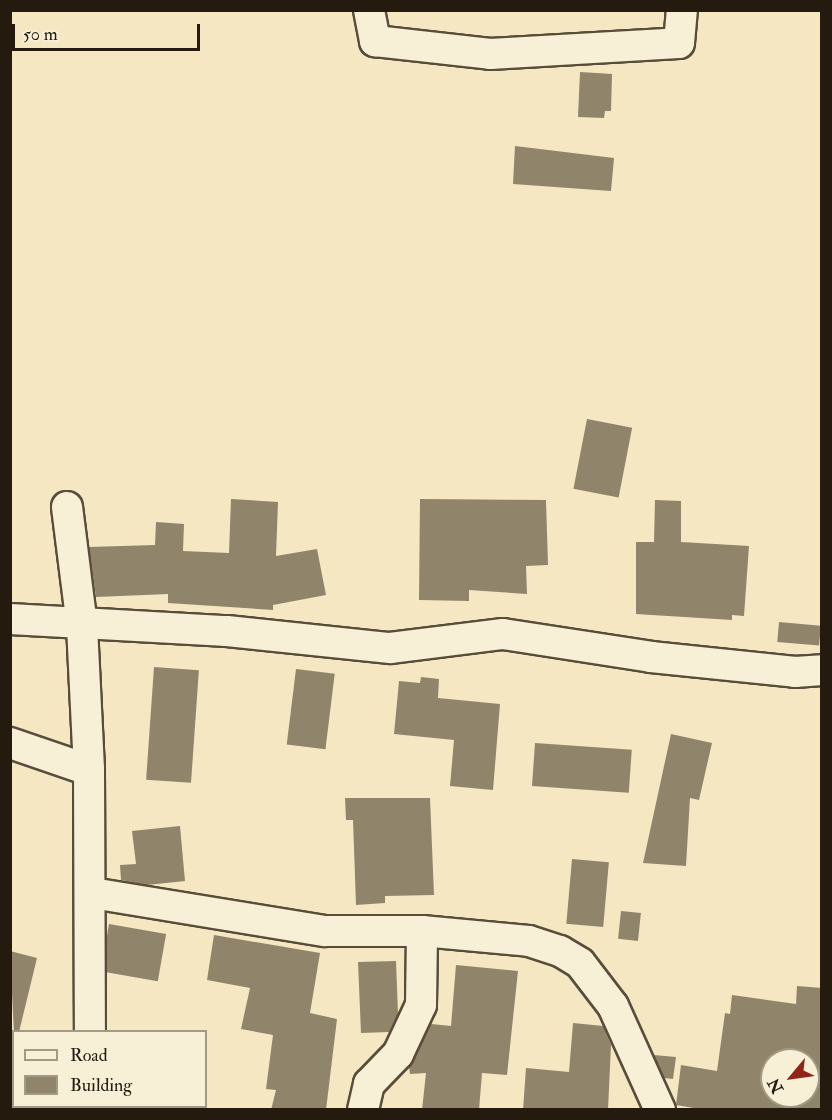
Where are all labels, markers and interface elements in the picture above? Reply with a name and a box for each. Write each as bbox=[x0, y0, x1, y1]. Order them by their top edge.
scale bar bbox=[15, 12, 202, 50]
text: 50 m bbox=[23, 23, 58, 46]
legend bbox=[12, 1030, 207, 1108]
text: Road bbox=[70, 1044, 108, 1067]
north arrow bbox=[760, 1048, 820, 1108]
text: Building bbox=[70, 1074, 132, 1097]
text: N bbox=[764, 1075, 788, 1097]

